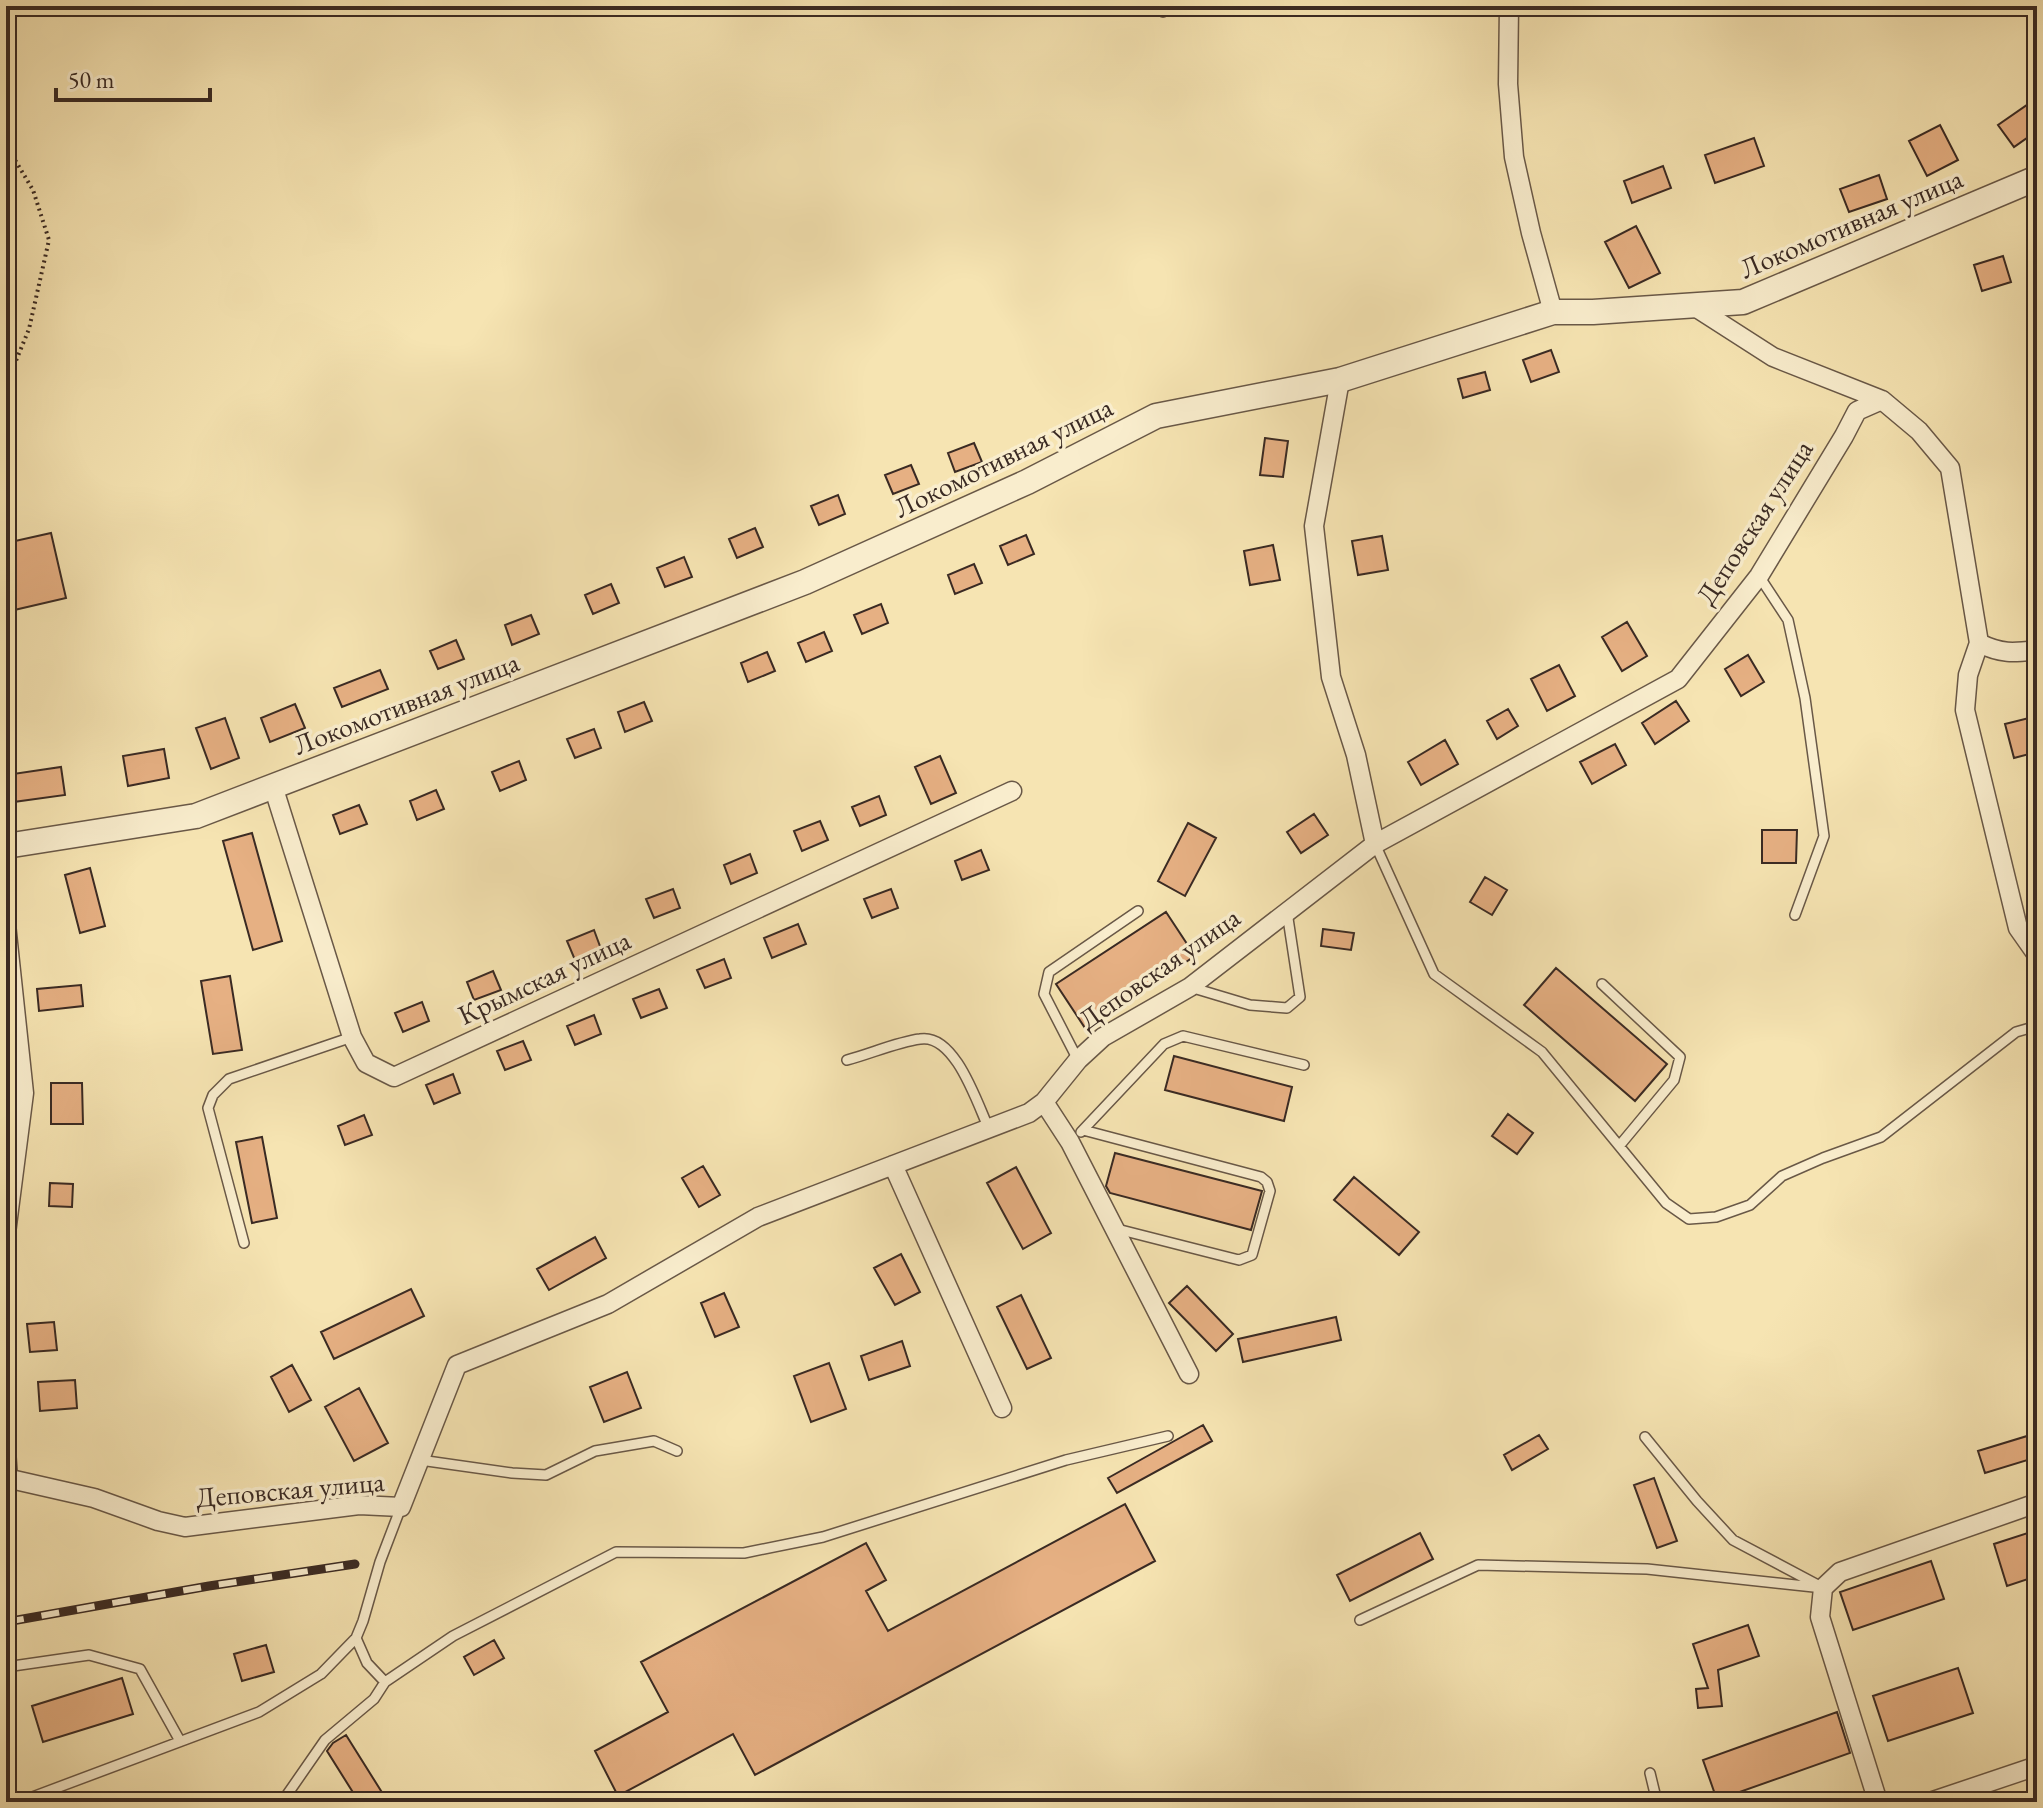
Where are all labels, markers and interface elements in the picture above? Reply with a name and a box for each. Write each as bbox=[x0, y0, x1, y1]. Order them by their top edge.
scale bar bbox=[56, 52, 210, 102]
text: 50 m bbox=[68, 64, 115, 95]
street label: Локомотивная улица bbox=[1734, 159, 1969, 286]
street label: Локомотивная улица bbox=[888, 388, 1119, 526]
street label: Деповская улица bbox=[1687, 432, 1821, 611]
street label: Локомотивная улица bbox=[288, 643, 525, 763]
street label: Деповская улица bbox=[1071, 899, 1247, 1037]
street label: Крымская улица bbox=[452, 921, 637, 1033]
street label: Деповская улица bbox=[194, 1463, 387, 1515]

